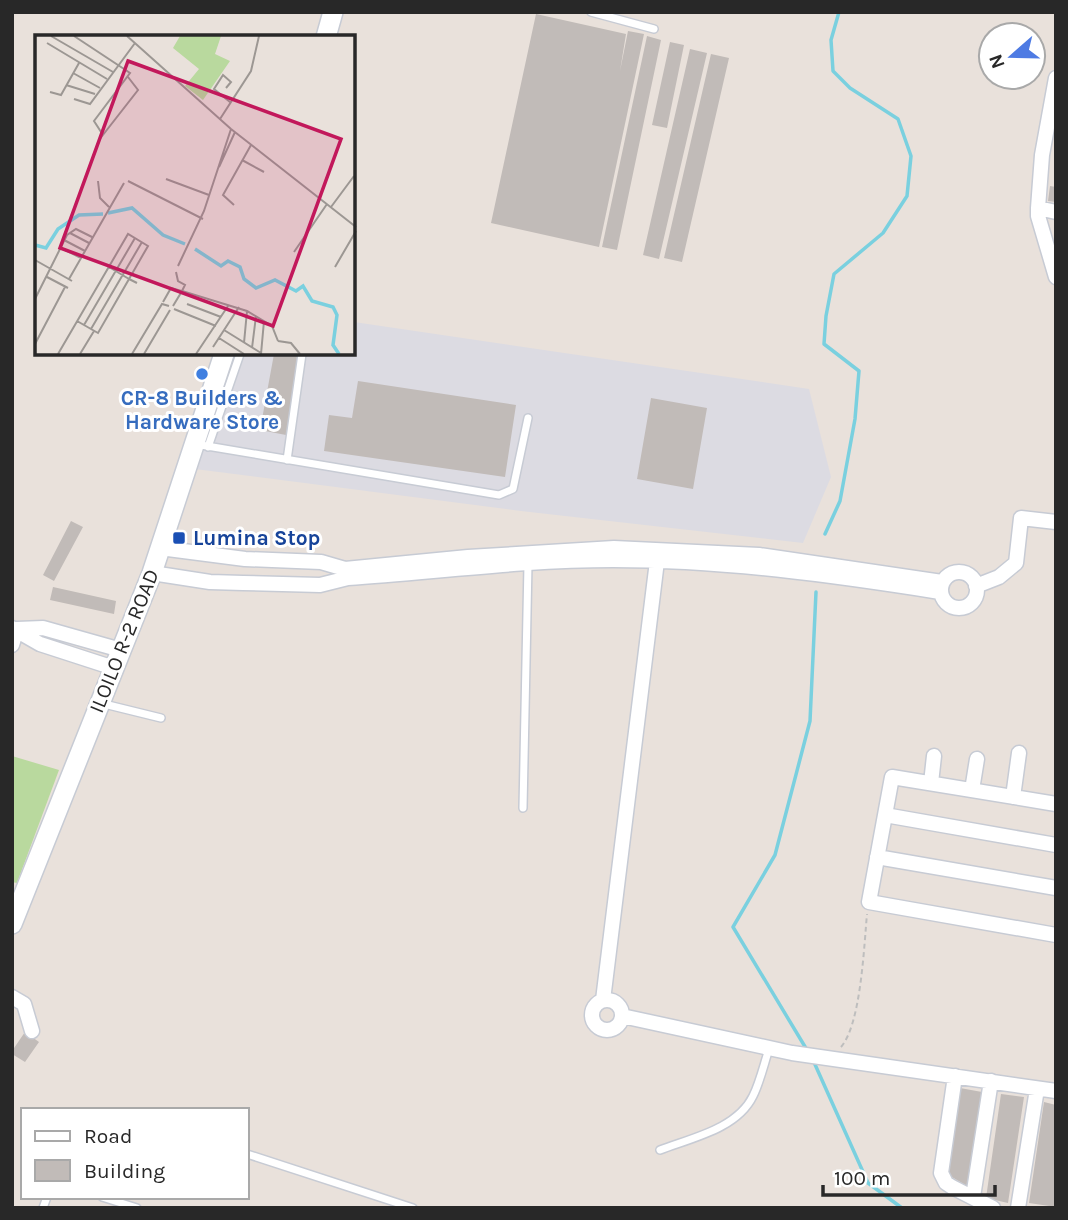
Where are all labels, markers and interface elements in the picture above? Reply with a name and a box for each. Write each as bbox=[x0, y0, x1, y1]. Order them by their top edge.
north arrow bbox=[977, 21, 1047, 91]
inset map bbox=[35, 35, 355, 355]
text: N bbox=[984, 51, 1010, 72]
marker: CR-8 Builders & Hardware Store bbox=[194, 366, 210, 382]
place label: CR-8 Builders & Hardware Store bbox=[121, 386, 283, 434]
place label: Lumina Stop bbox=[193, 526, 320, 550]
marker: Lumina Stop bbox=[171, 530, 187, 546]
street label: ILOILO R-2 ROAD bbox=[84, 565, 164, 717]
legend bbox=[21, 1108, 248, 1199]
text: Road bbox=[84, 1124, 132, 1148]
scale bar bbox=[823, 1154, 995, 1198]
text: Building bbox=[84, 1159, 165, 1183]
text: 100 m bbox=[834, 1166, 891, 1190]

